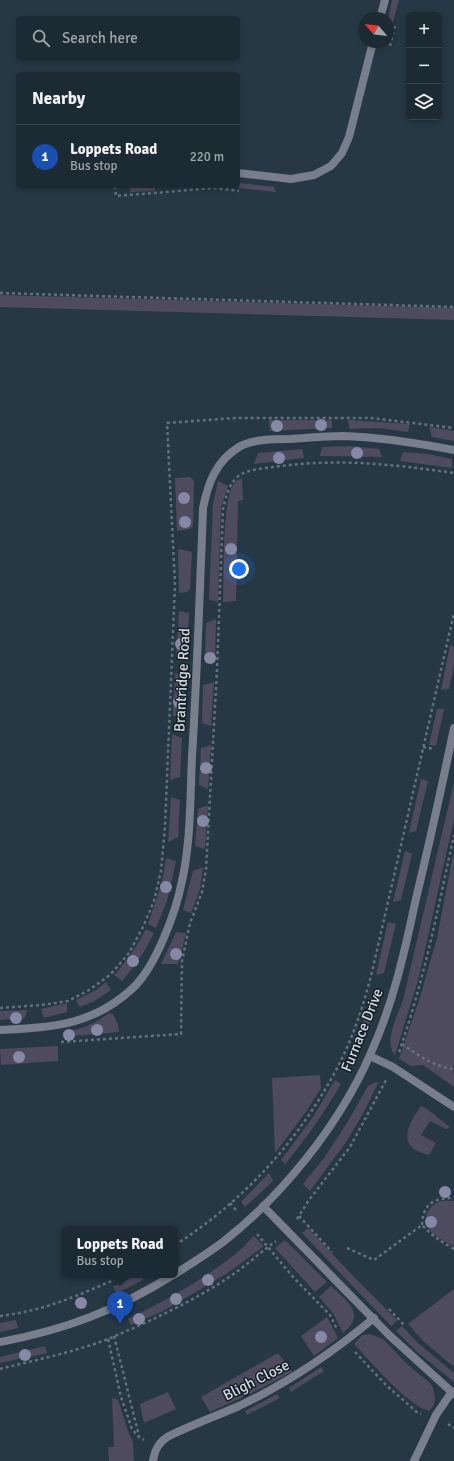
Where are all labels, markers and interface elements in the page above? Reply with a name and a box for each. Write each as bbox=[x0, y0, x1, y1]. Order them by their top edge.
north arrow bbox=[358, 12, 394, 48]
map controls bbox=[406, 12, 442, 120]
button: + bbox=[406, 12, 442, 48]
search box bbox=[16, 16, 240, 60]
icon: search bbox=[30, 27, 52, 49]
text: Search here bbox=[62, 29, 138, 47]
button: − bbox=[406, 48, 442, 84]
button: layers bbox=[406, 84, 442, 120]
text: Nearby bbox=[32, 88, 85, 109]
text: Loppets Road bbox=[70, 140, 157, 158]
text: 1 bbox=[41, 149, 49, 165]
text: 220 m bbox=[190, 149, 224, 165]
text: Bus stop bbox=[70, 158, 117, 174]
your location bbox=[229, 559, 249, 579]
street label: Brantridge Road bbox=[170, 628, 194, 732]
street label: Furnace Drive bbox=[337, 986, 387, 1074]
popup bbox=[62, 1226, 178, 1278]
text: Loppets Road bbox=[76, 1235, 164, 1253]
text: Bus stop bbox=[76, 1253, 124, 1269]
pin: 1 bbox=[107, 1291, 133, 1324]
street label: Bligh Close bbox=[220, 1356, 292, 1404]

